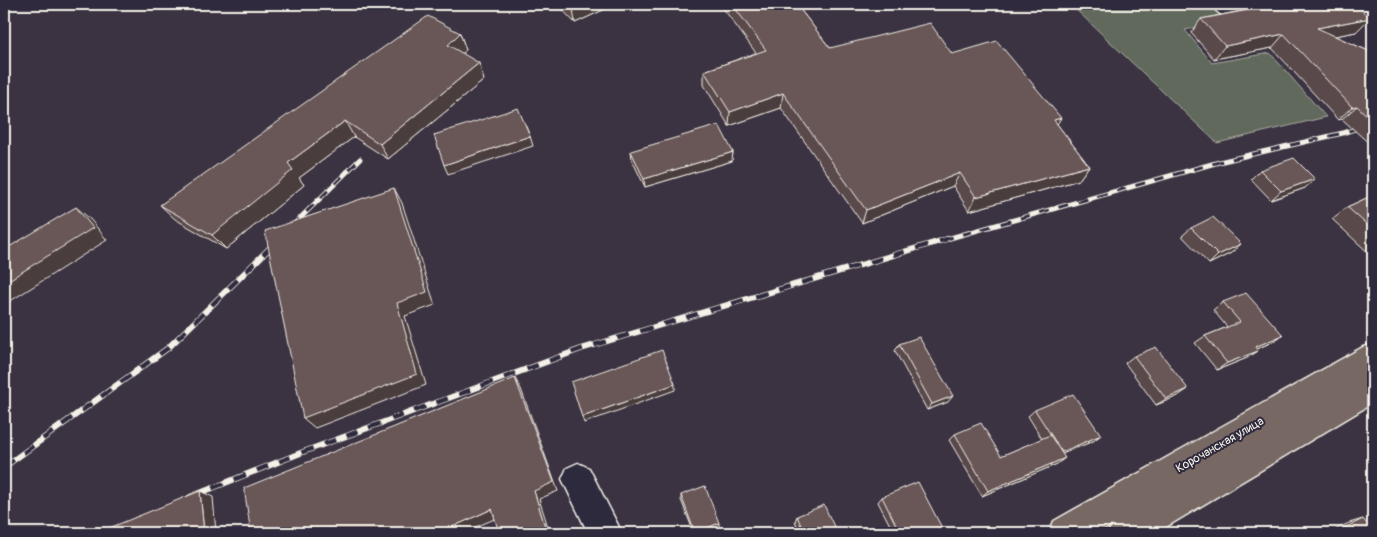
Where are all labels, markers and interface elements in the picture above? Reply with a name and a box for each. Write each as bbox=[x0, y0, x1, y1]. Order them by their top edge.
street label: Корочанская улица bbox=[1173, 414, 1267, 476]

